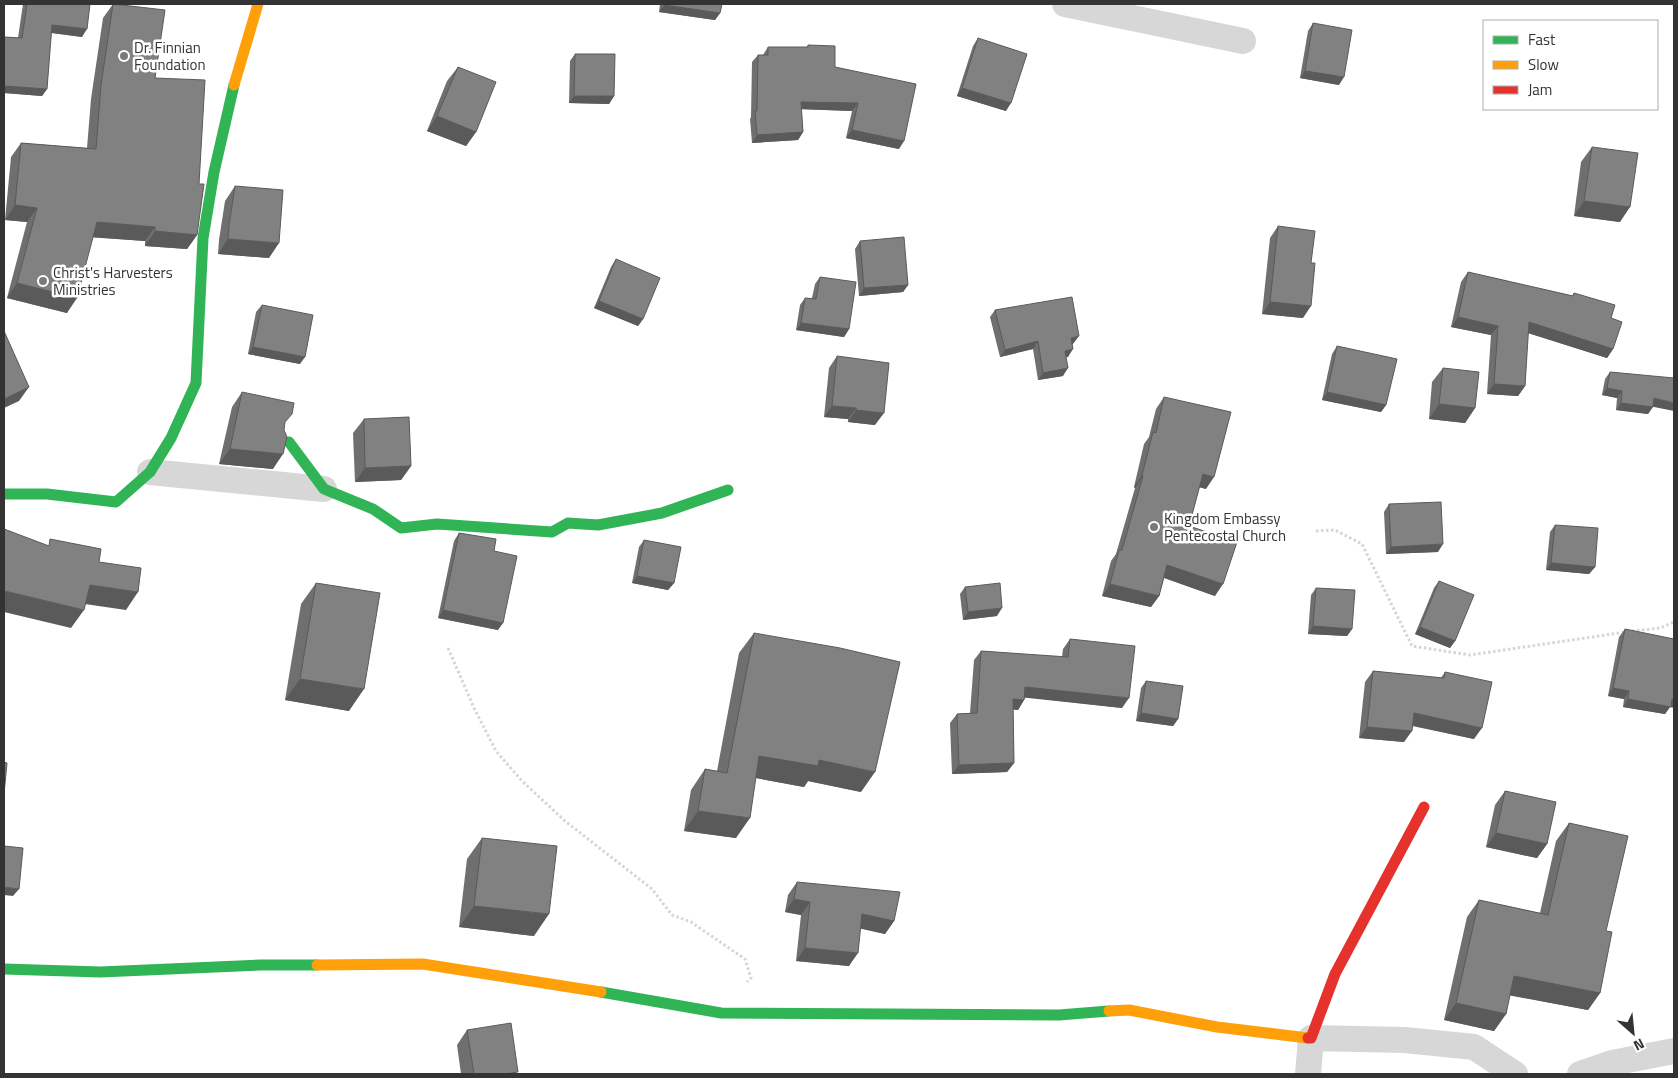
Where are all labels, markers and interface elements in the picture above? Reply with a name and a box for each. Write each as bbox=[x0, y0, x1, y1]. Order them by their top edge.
legend bbox=[1483, 20, 1658, 110]
text: Fast bbox=[1528, 28, 1556, 51]
place label: Dr. Finnian Foundation bbox=[134, 36, 206, 76]
marker: Dr. Finnian Foundation bbox=[118, 50, 130, 62]
text: Slow bbox=[1528, 53, 1559, 76]
text: Jam bbox=[1528, 78, 1552, 101]
place label: Christ's Harvesters Ministries bbox=[53, 261, 173, 301]
marker: Christ's Harvesters Ministries bbox=[37, 275, 49, 287]
place label: Kingdom Embassy Pentecostal Church bbox=[1164, 507, 1286, 547]
marker: Kingdom Embassy Pentecostal Church bbox=[1148, 521, 1160, 533]
north arrow bbox=[1608, 1008, 1658, 1058]
text: N bbox=[1630, 1033, 1648, 1057]

